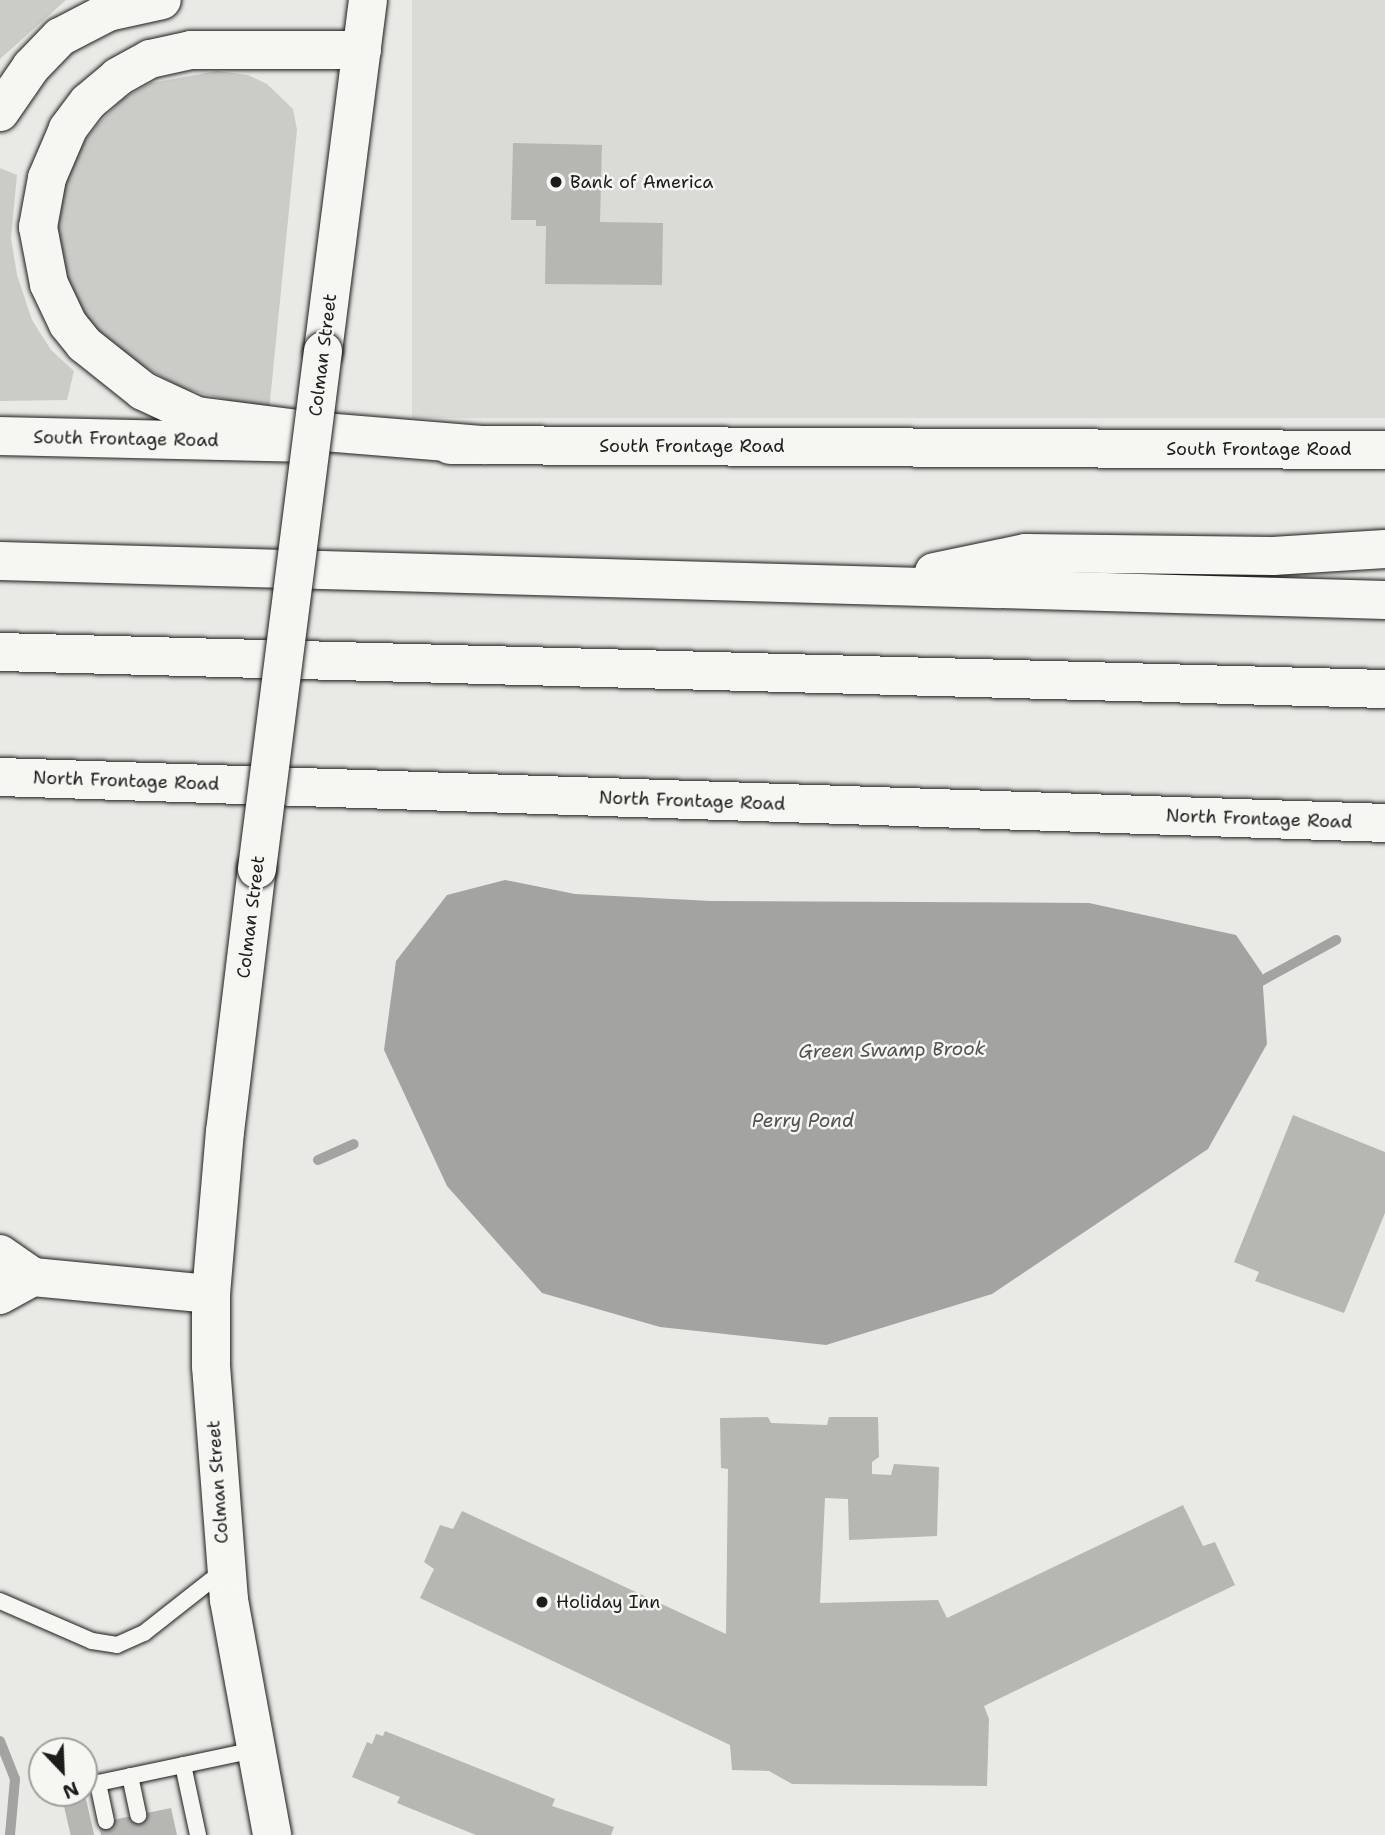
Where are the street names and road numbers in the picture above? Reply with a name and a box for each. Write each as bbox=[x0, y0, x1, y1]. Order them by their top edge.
street label: Colman Street bbox=[305, 292, 341, 418]
street label: South Frontage Road bbox=[33, 427, 219, 451]
street label: South Frontage Road bbox=[599, 435, 785, 457]
street label: South Frontage Road bbox=[1166, 438, 1352, 460]
street label: North Frontage Road bbox=[32, 767, 220, 795]
street label: North Frontage Road bbox=[598, 787, 786, 815]
street label: North Frontage Road bbox=[1165, 805, 1353, 833]
street label: Colman Street bbox=[233, 854, 269, 980]
street label: Colman Street bbox=[203, 1420, 233, 1544]

